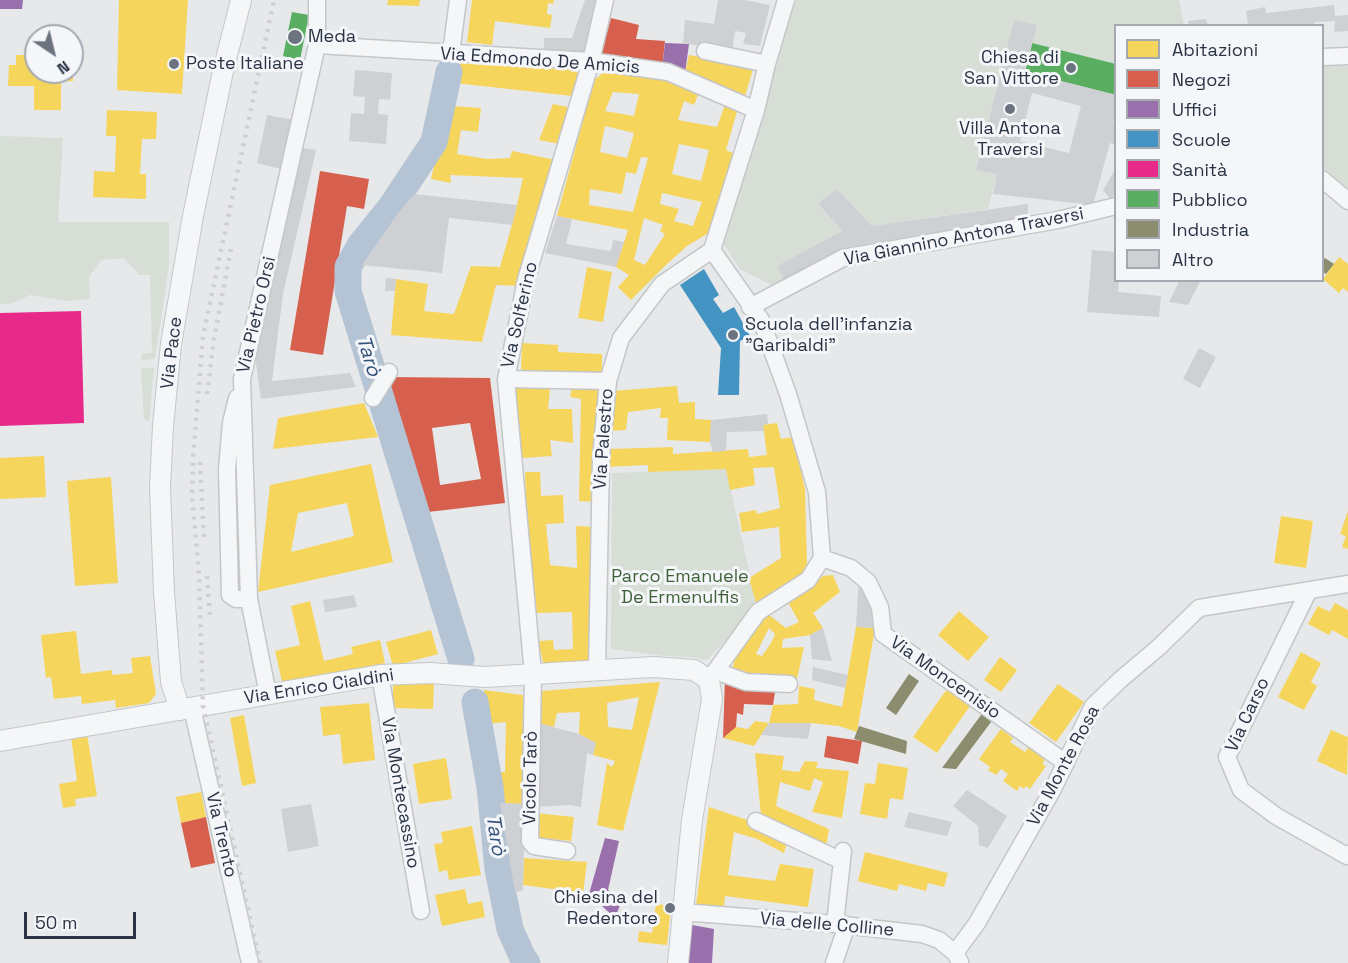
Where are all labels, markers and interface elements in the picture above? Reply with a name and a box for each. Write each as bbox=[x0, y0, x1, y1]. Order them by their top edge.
north arrow bbox=[24, 24, 84, 84]
legend bbox=[1114, 24, 1324, 282]
place label: Meda bbox=[308, 26, 356, 48]
marker: Meda bbox=[286, 28, 304, 46]
text: Abitazioni bbox=[1172, 38, 1258, 61]
street label: Via Edmondo De Amicis bbox=[439, 43, 641, 79]
place label: Chiesa di San Vittore bbox=[964, 47, 1059, 90]
place label: Poste Italiane bbox=[186, 53, 304, 75]
text: N bbox=[53, 56, 74, 79]
marker: Poste Italiane bbox=[167, 57, 181, 71]
marker: Chiesa di San Vittore bbox=[1064, 61, 1078, 75]
text: Negozi bbox=[1172, 68, 1231, 91]
text: Uffici bbox=[1172, 98, 1217, 121]
marker: Villa Antona Traversi bbox=[1003, 102, 1017, 116]
place label: Villa Antona Traversi bbox=[959, 118, 1061, 160]
text: Scuole bbox=[1172, 128, 1231, 151]
text: Sanità bbox=[1172, 158, 1227, 181]
text: Pubblico bbox=[1172, 188, 1248, 211]
street label: Via Giannino Antona Traversi bbox=[842, 203, 1086, 271]
text: Industria bbox=[1172, 218, 1249, 241]
text: Altro bbox=[1172, 248, 1214, 271]
street label: Via Pietro Orsi bbox=[233, 255, 281, 375]
street label: Via Solferino bbox=[497, 260, 543, 370]
place label: Scuola dell'infanzia "Garibaldi" bbox=[745, 314, 912, 356]
street label: Via Pace bbox=[157, 316, 187, 390]
marker: Scuola dell'infanzia "Garibaldi" bbox=[726, 328, 740, 342]
water label: Tarò bbox=[351, 333, 385, 379]
street label: Via Palestro bbox=[590, 388, 618, 490]
park label: Parco Emanuele De Ermenulfis bbox=[611, 566, 749, 608]
street label: Via Moncenisio bbox=[886, 632, 1004, 724]
street label: Via Enrico Cialdini bbox=[242, 664, 396, 710]
street label: Via Carso bbox=[1221, 674, 1275, 756]
street label: Via Monte Rosa bbox=[1023, 702, 1105, 830]
street label: Via Montecassino bbox=[376, 716, 424, 870]
street label: Vicolo Tarò bbox=[519, 731, 543, 825]
street label: Via Trento bbox=[201, 790, 241, 880]
water label: Tarò bbox=[480, 813, 510, 857]
place label: Chiesina del Redentore bbox=[554, 887, 658, 930]
scale bar bbox=[27, 900, 140, 938]
marker: Chiesina del Redentore bbox=[663, 901, 677, 915]
street label: Via delle Colline bbox=[759, 908, 895, 942]
text: 50 m bbox=[35, 911, 77, 934]

